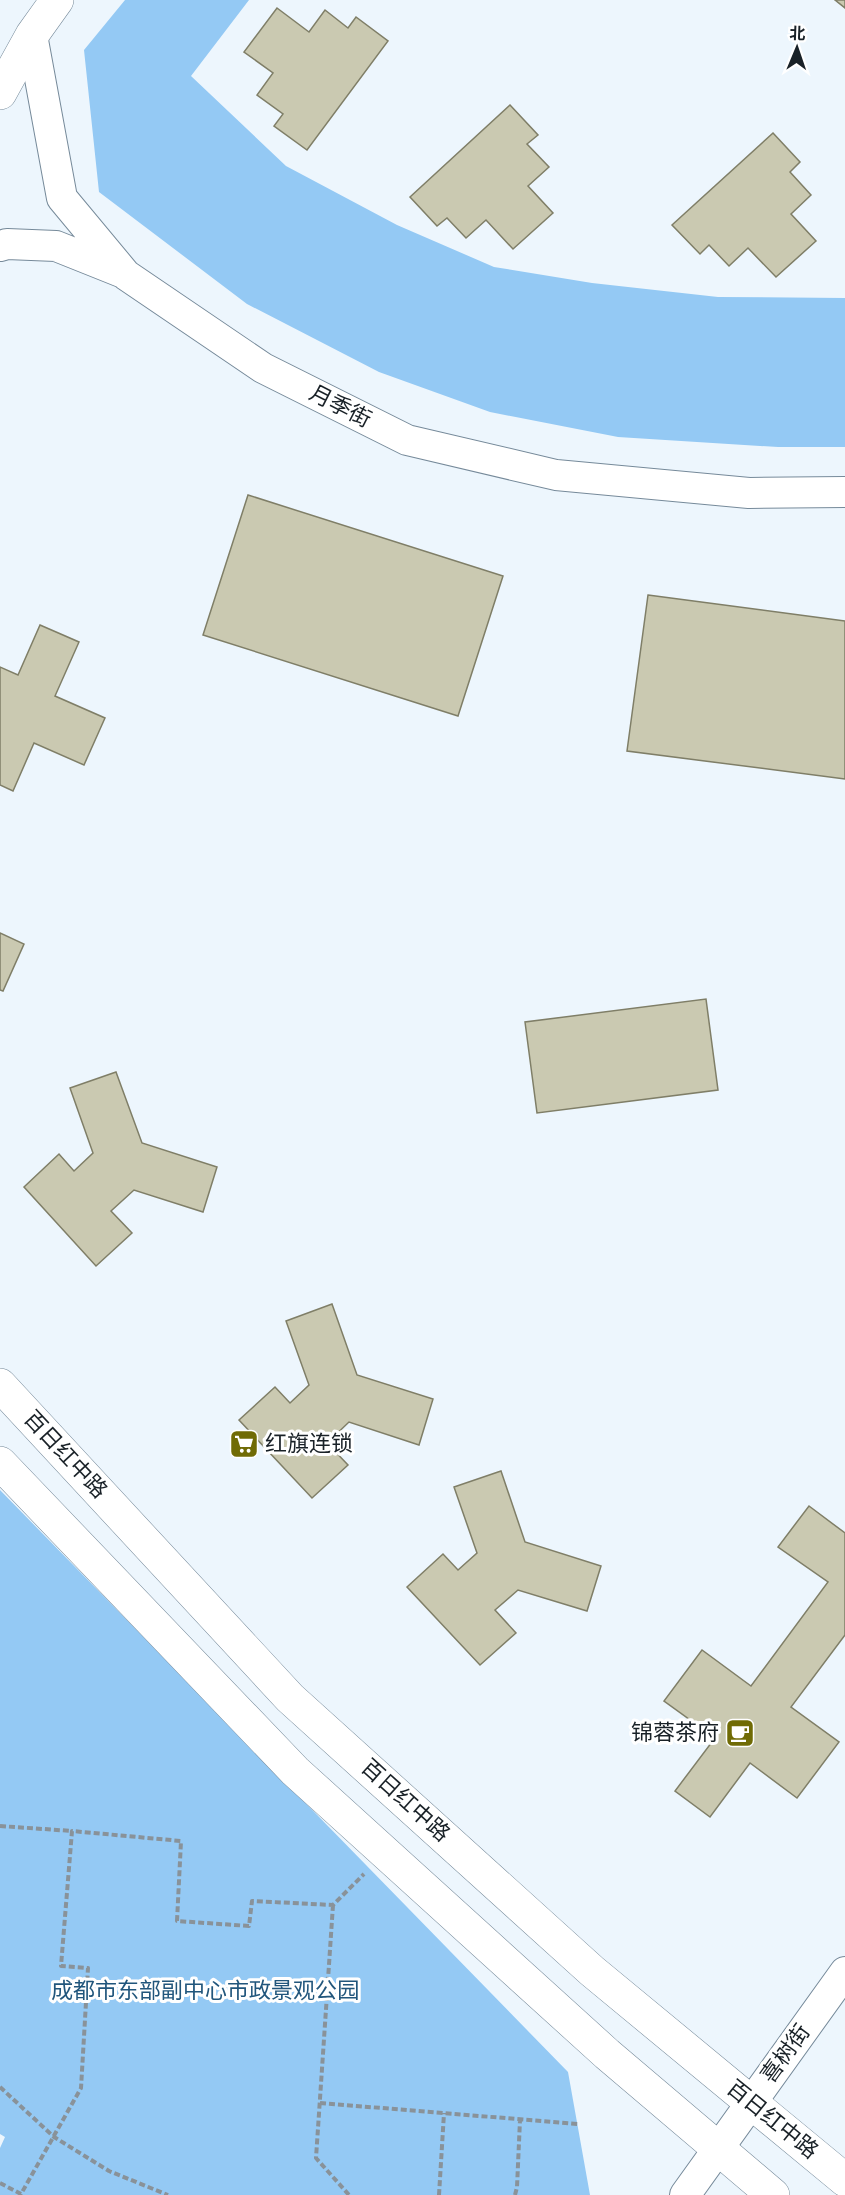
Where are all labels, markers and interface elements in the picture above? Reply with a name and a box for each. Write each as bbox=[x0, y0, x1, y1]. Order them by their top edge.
north arrow bbox=[767, 18, 827, 78]
text: 北 bbox=[789, 25, 806, 44]
street label: 月季街 bbox=[304, 380, 376, 434]
street label: 百日红中路 bbox=[18, 1406, 112, 1504]
supermarket icon: 红旗连锁 bbox=[228, 1428, 260, 1460]
place label: 红旗连锁 bbox=[265, 1431, 353, 1458]
cafe icon: 锦蓉茶府 bbox=[724, 1717, 756, 1749]
place label: 锦蓉茶府 bbox=[631, 1720, 719, 1747]
street label: 百日红中路 bbox=[355, 1754, 455, 1848]
park label: 成都市东部副中心市政景观公园 bbox=[51, 1978, 359, 2005]
street label: 喜树街 bbox=[756, 2019, 816, 2089]
street label: 百日红中路 bbox=[721, 2075, 823, 2165]

